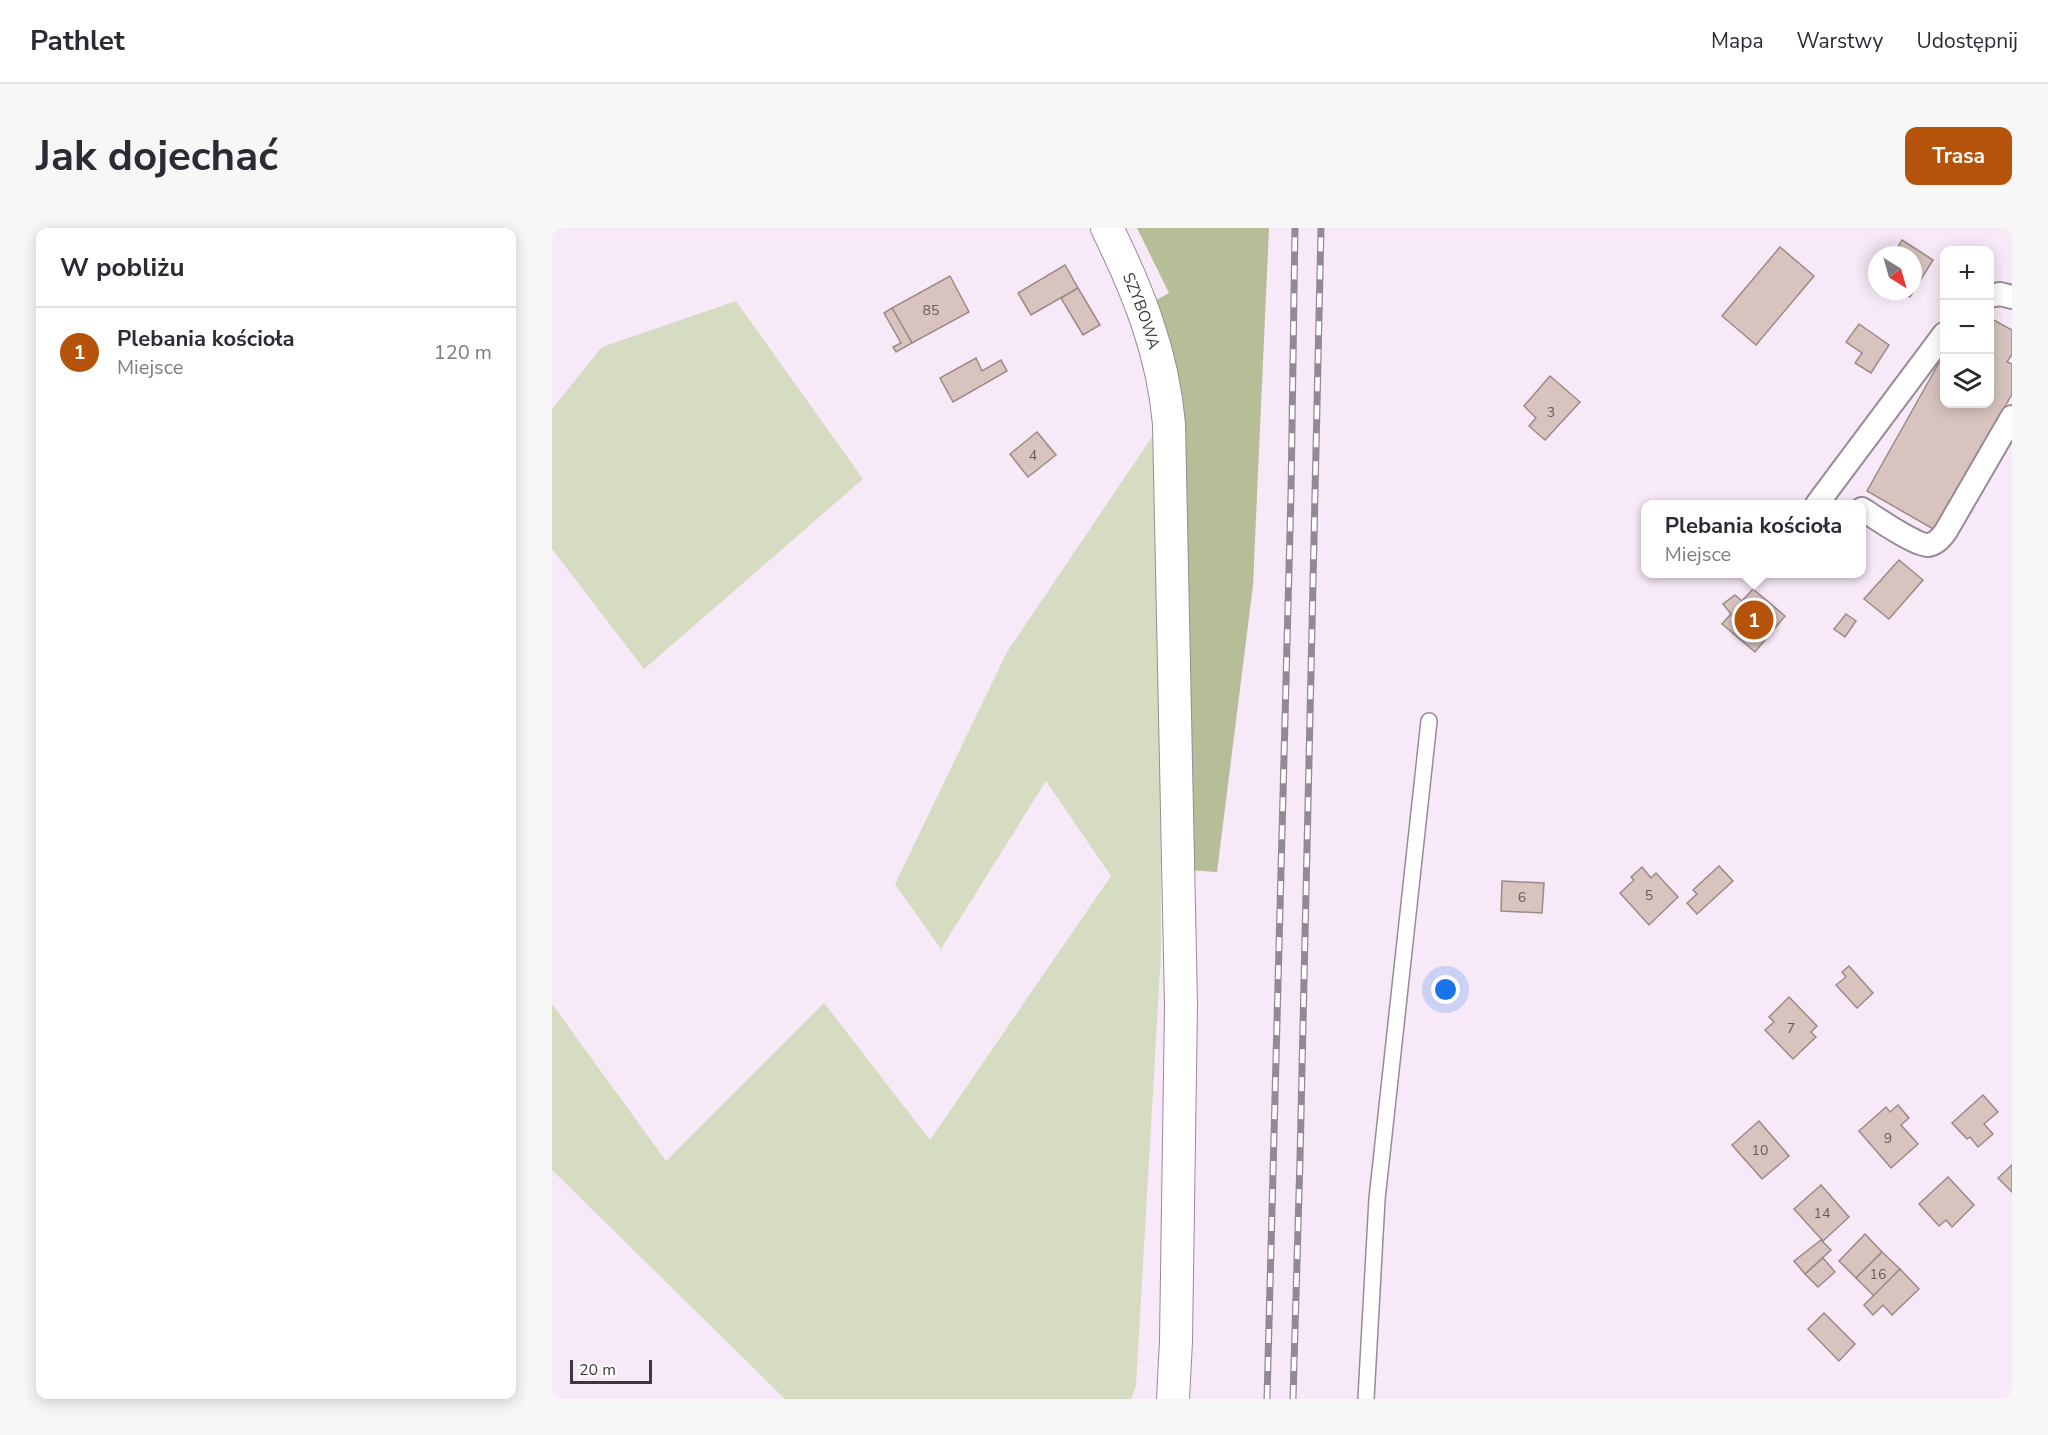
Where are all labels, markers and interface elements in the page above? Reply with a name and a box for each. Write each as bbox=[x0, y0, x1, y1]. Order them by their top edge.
text: Pathlet bbox=[30, 22, 125, 60]
text: Mapa bbox=[1711, 27, 1764, 55]
text: Warstwy bbox=[1797, 27, 1883, 55]
text: Udostępnij bbox=[1916, 27, 2018, 55]
button: Trasa bbox=[1905, 127, 2012, 185]
text: Jak dojechać bbox=[36, 128, 278, 185]
north arrow bbox=[1868, 246, 1922, 300]
map controls bbox=[1940, 246, 1994, 408]
button: + bbox=[1940, 246, 1994, 300]
text: W pobliżu bbox=[60, 250, 184, 285]
street label: SZYBOWA bbox=[1117, 269, 1165, 352]
button: − bbox=[1940, 300, 1994, 354]
house number: 85 bbox=[923, 301, 939, 320]
text: Plebania kościoła bbox=[117, 324, 295, 354]
text: 1 bbox=[74, 339, 86, 366]
text: 120 m bbox=[434, 339, 492, 366]
text: Miejsce bbox=[117, 354, 183, 381]
button: layers bbox=[1940, 354, 1994, 408]
house number: 3 bbox=[1547, 403, 1555, 422]
house number: 4 bbox=[1029, 446, 1037, 465]
popup bbox=[1641, 500, 1866, 578]
text: Plebania kościoła bbox=[1665, 511, 1842, 541]
text: Miejsce bbox=[1665, 541, 1731, 568]
pin: 1 bbox=[1734, 598, 1774, 642]
house number: 5 bbox=[1645, 886, 1653, 905]
house number: 6 bbox=[1518, 888, 1526, 907]
your location bbox=[1431, 975, 1460, 1004]
house number: 7 bbox=[1787, 1019, 1795, 1038]
house number: 9 bbox=[1884, 1129, 1892, 1148]
house number: 10 bbox=[1752, 1141, 1768, 1160]
house number: 14 bbox=[1814, 1204, 1830, 1223]
house number: 16 bbox=[1870, 1265, 1886, 1284]
scale bar bbox=[570, 1357, 652, 1384]
text: 20 m bbox=[579, 1359, 616, 1381]

